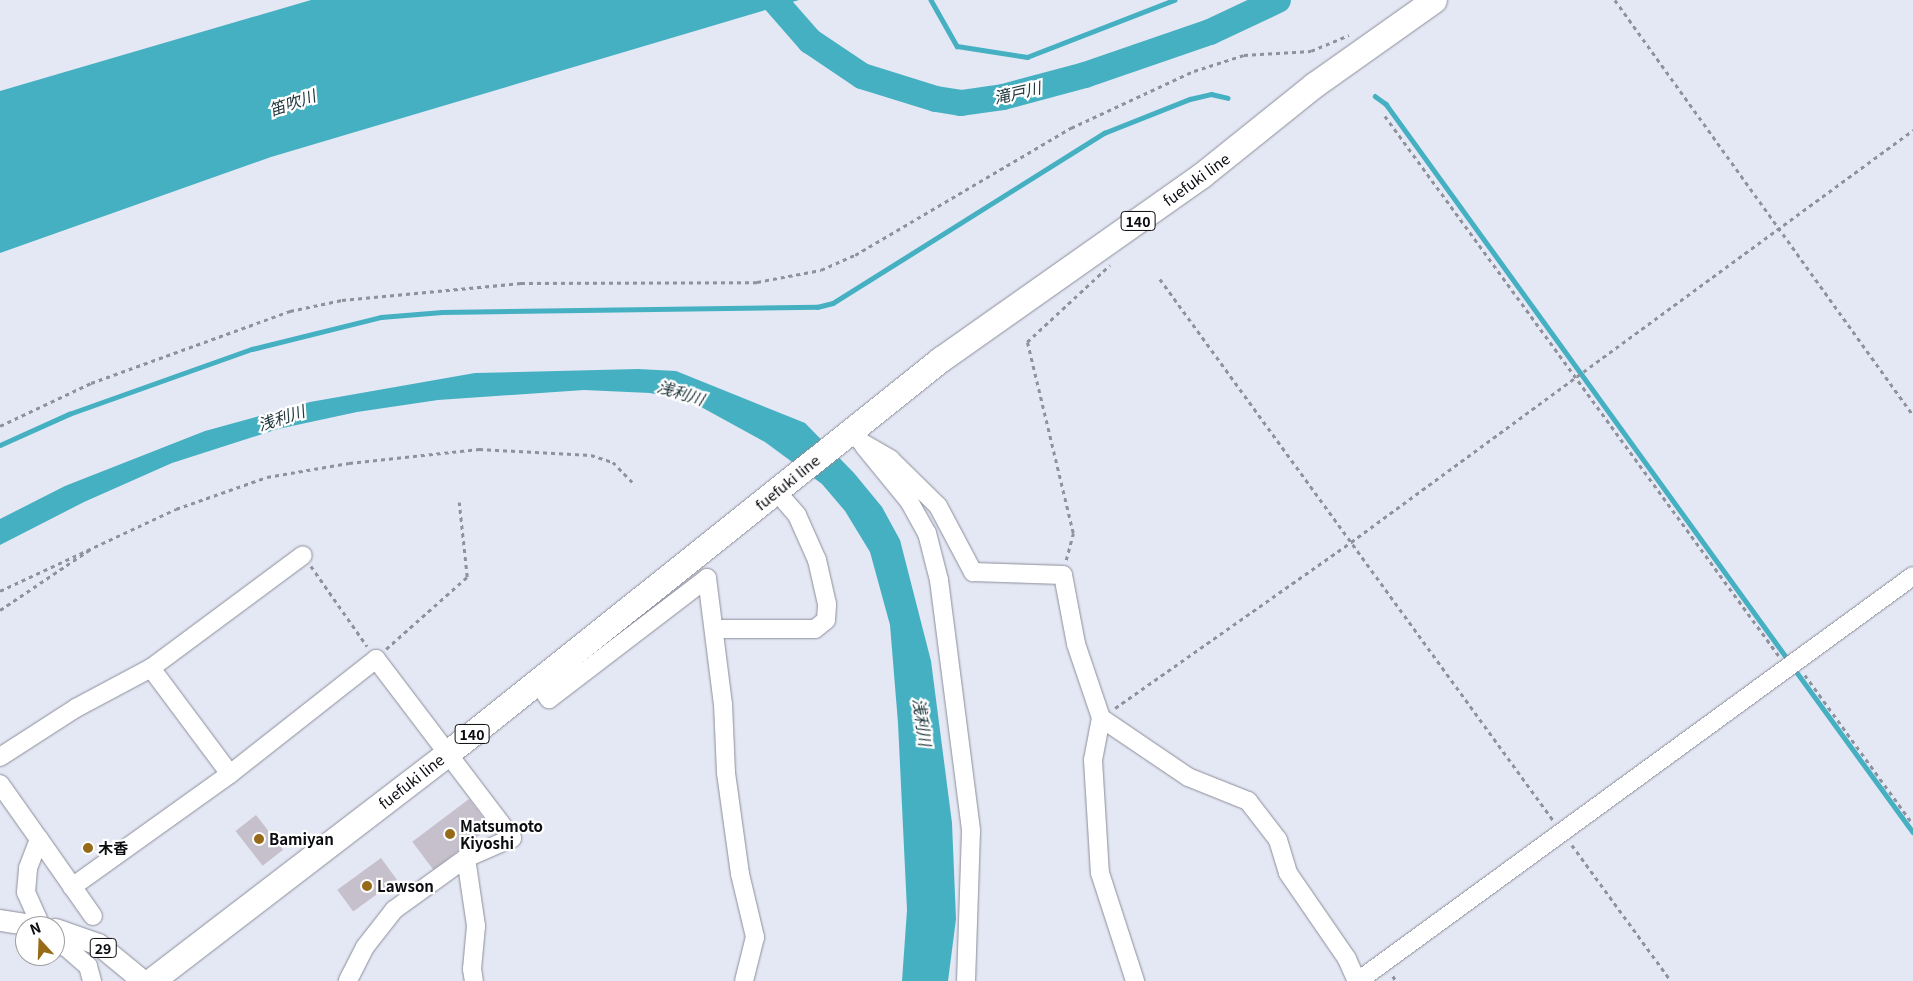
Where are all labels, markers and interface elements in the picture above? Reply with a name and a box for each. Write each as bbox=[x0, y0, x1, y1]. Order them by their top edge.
water label: 滝戸川 bbox=[991, 77, 1043, 107]
water label: 笛吹川 bbox=[266, 85, 318, 119]
street label: fuefuki line bbox=[1159, 149, 1233, 209]
road number: 140 bbox=[1120, 210, 1156, 232]
water label: 浅利川 bbox=[655, 376, 707, 408]
water label: 浅利川 bbox=[255, 400, 307, 434]
street label: fuefuki line bbox=[751, 451, 823, 513]
water label: 浅利川 bbox=[910, 697, 936, 747]
road number: 140 bbox=[454, 722, 490, 746]
street label: fuefuki line bbox=[375, 750, 447, 812]
place label: Matsumoto Kiyoshi bbox=[460, 816, 543, 851]
marker: Matsumoto Kiyoshi bbox=[444, 828, 456, 840]
place label: Bamiyan bbox=[269, 830, 334, 848]
marker: Bamiyan bbox=[253, 833, 265, 845]
place label: 木香 bbox=[98, 839, 128, 857]
marker: 木香 bbox=[82, 842, 94, 854]
place label: Lawson bbox=[377, 877, 434, 895]
marker: Lawson bbox=[361, 880, 373, 892]
north arrow bbox=[15, 916, 65, 966]
text: N bbox=[27, 917, 44, 939]
road number: 29 bbox=[89, 936, 117, 960]

